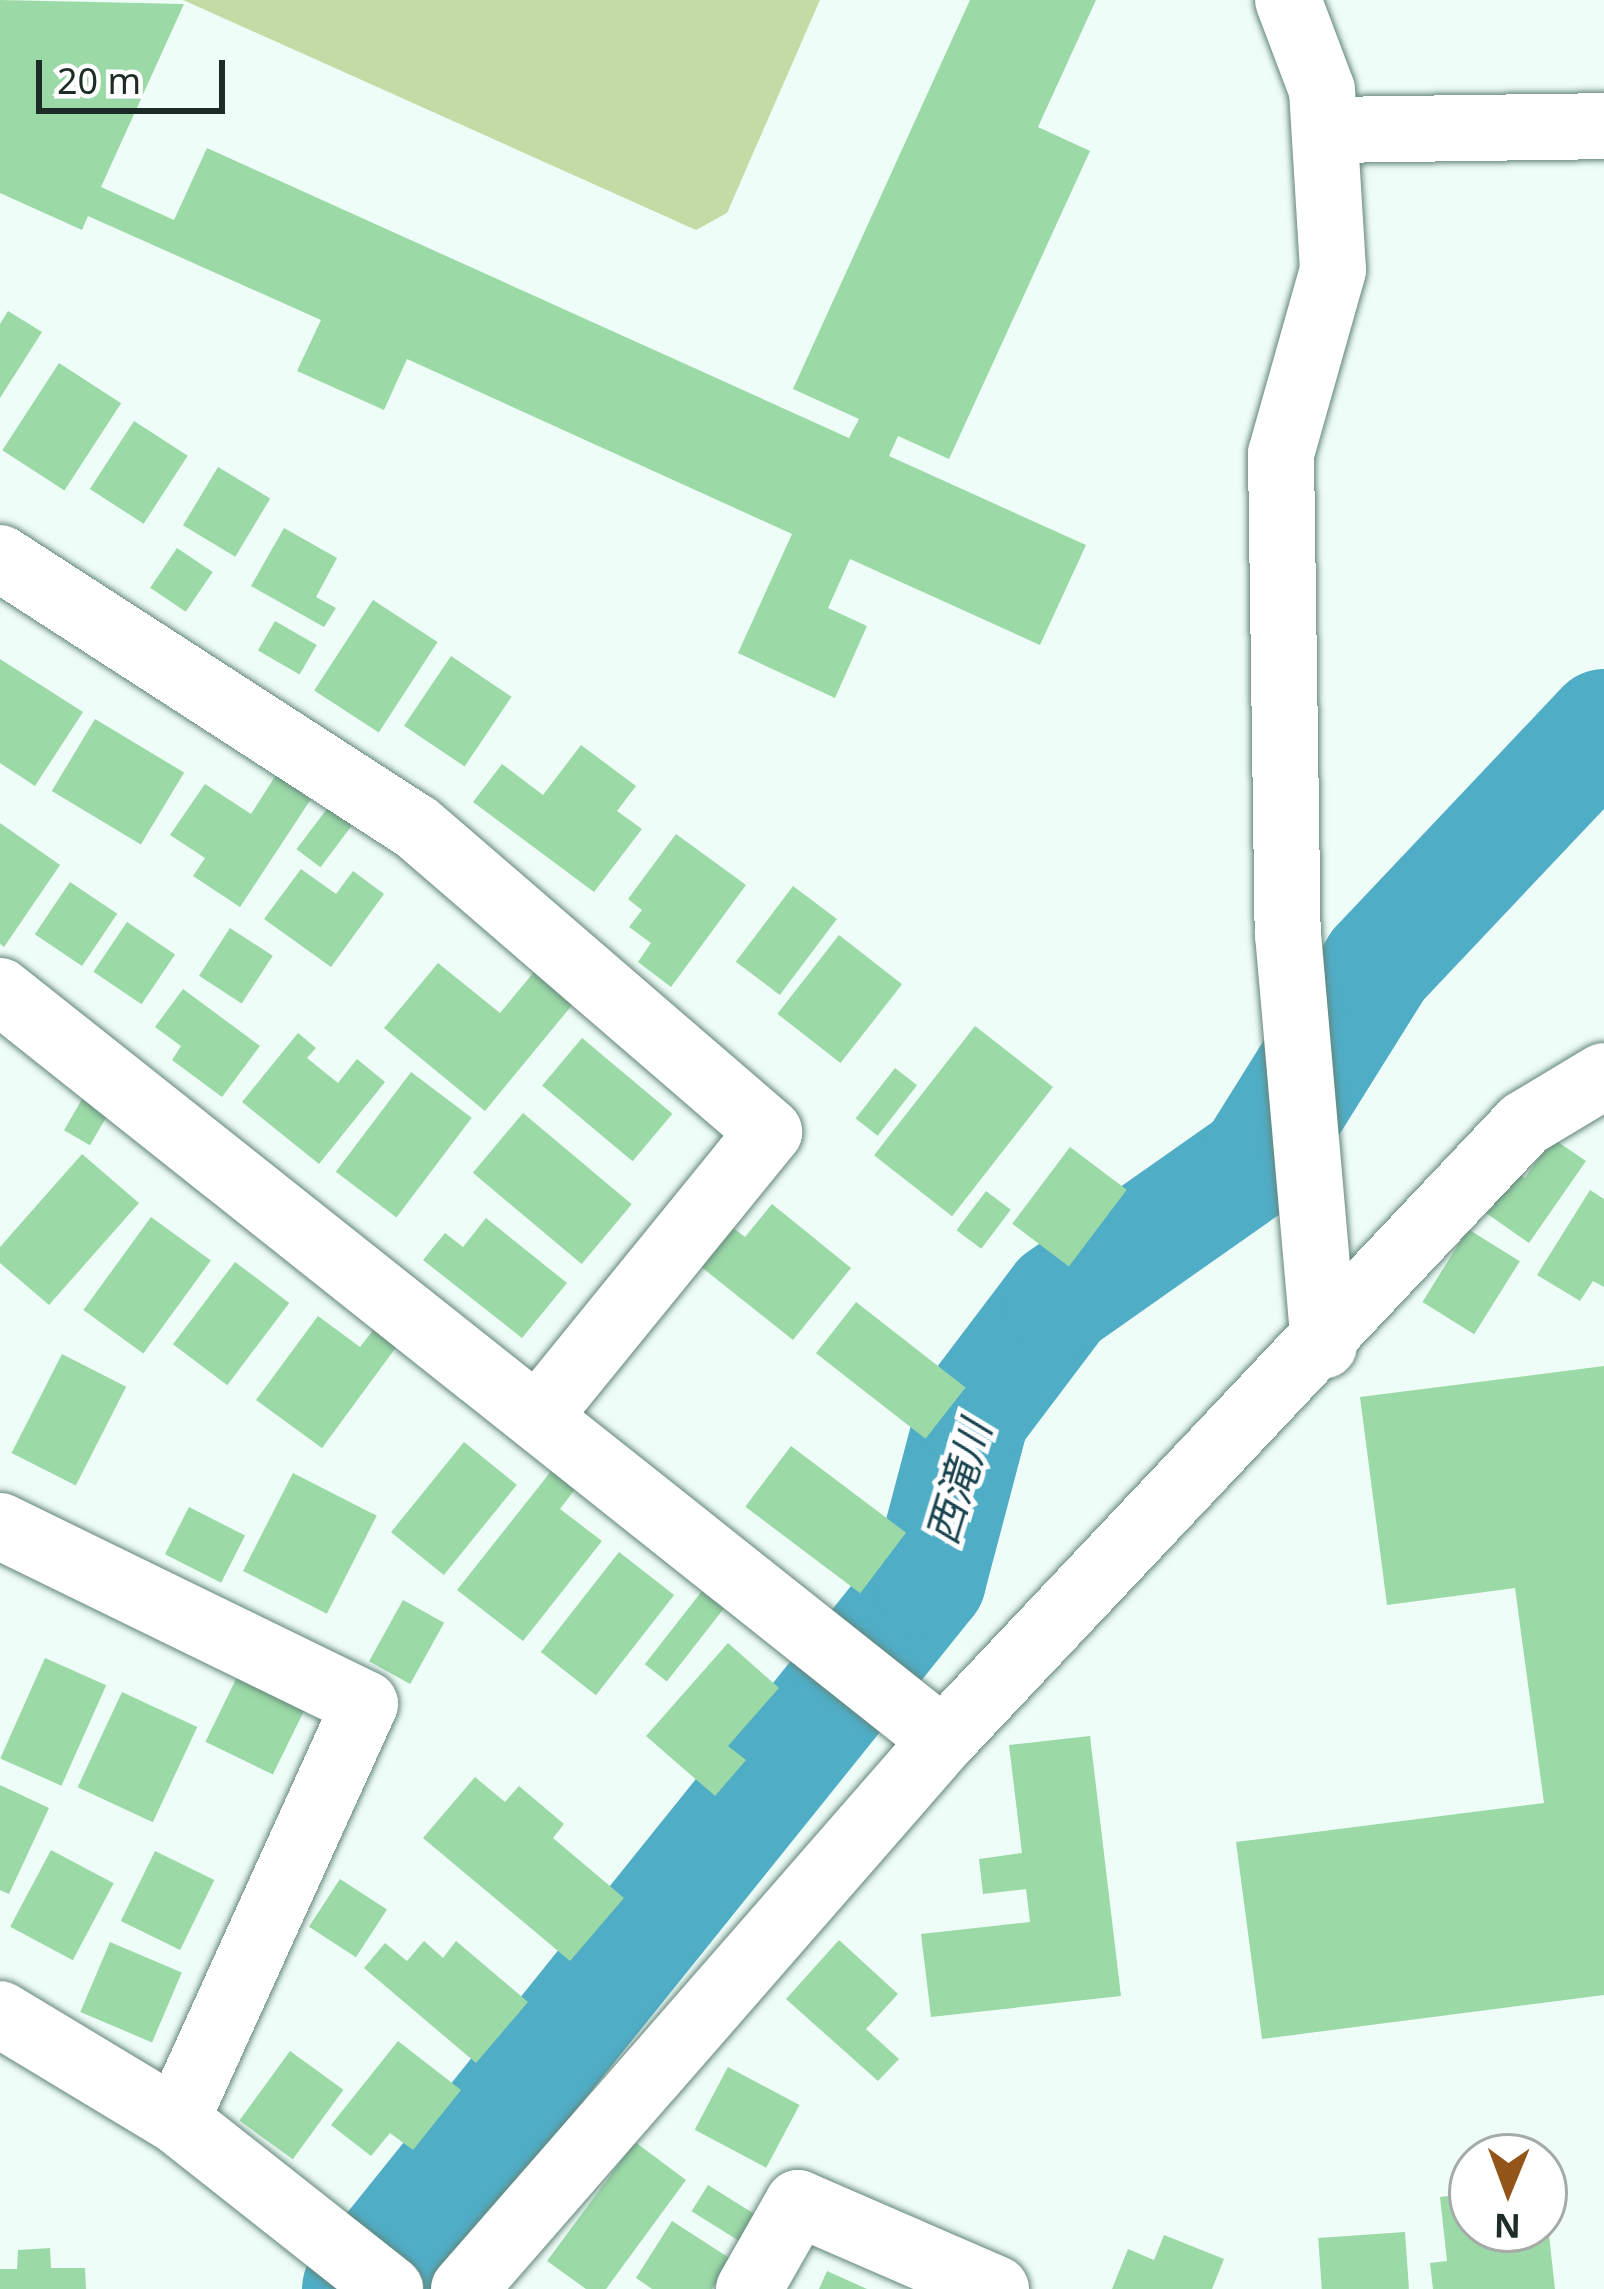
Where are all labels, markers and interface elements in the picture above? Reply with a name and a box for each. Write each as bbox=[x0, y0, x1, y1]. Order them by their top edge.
scale bar bbox=[42, 36, 231, 110]
text: 20 m bbox=[57, 56, 141, 105]
water label: 西滝川 bbox=[915, 1414, 1001, 1550]
north arrow bbox=[1448, 2133, 1568, 2253]
text: N bbox=[1494, 2204, 1521, 2249]

